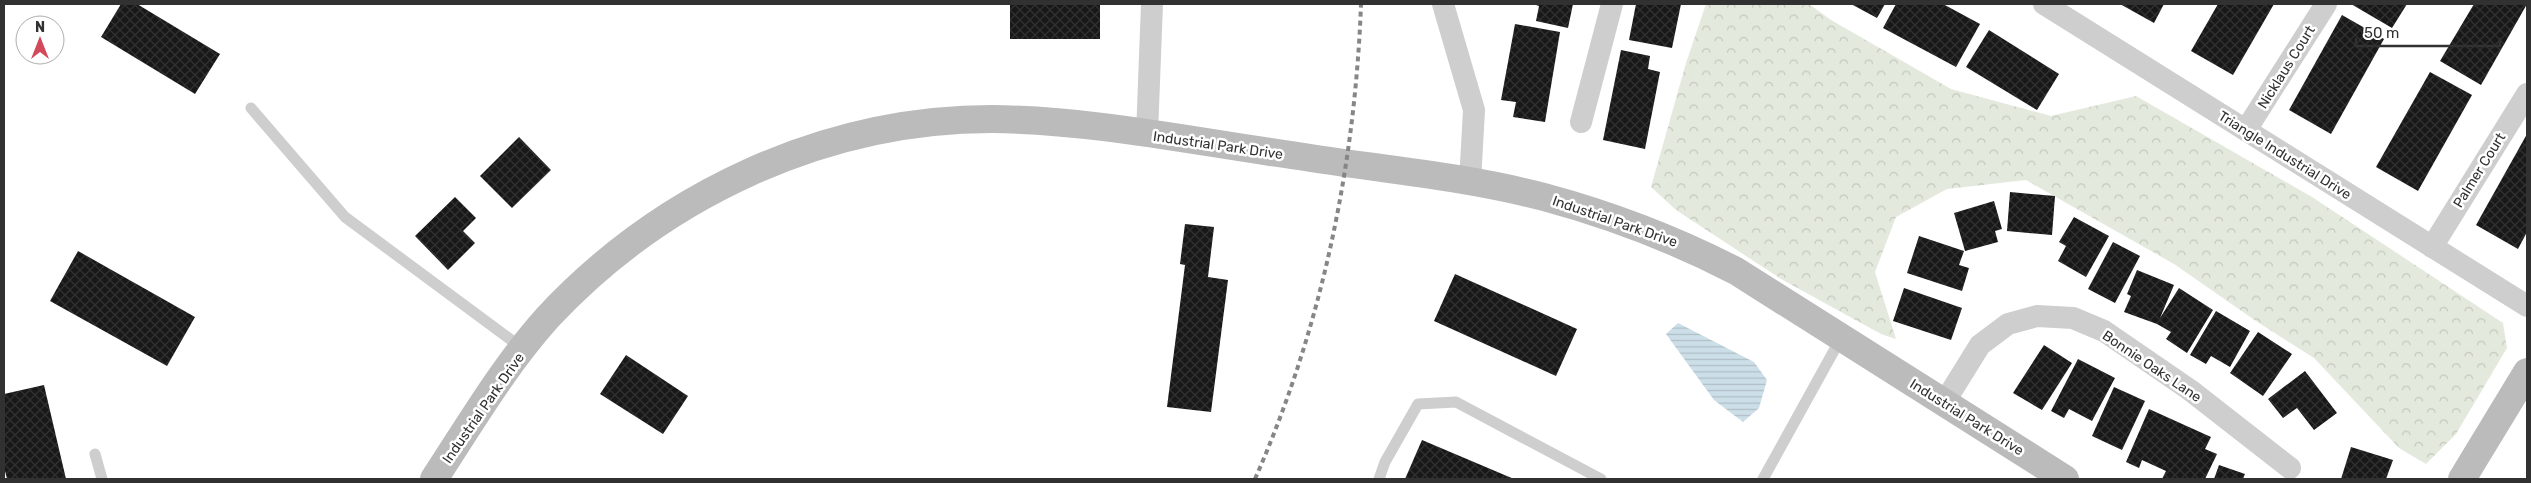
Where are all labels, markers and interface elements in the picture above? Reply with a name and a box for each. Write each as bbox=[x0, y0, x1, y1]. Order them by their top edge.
north arrow bbox=[15, 15, 65, 65]
scale bar bbox=[2356, 15, 2500, 47]
text: N bbox=[35, 19, 45, 36]
street label: Nicklaus Court bbox=[2254, 22, 2319, 112]
text: 50 m bbox=[2364, 24, 2399, 42]
street label: Triangle Industrial Drive bbox=[2215, 108, 2354, 203]
street label: Industrial Park Drive bbox=[1152, 128, 1284, 163]
street label: Palmer Court bbox=[2450, 129, 2510, 211]
street label: Industrial Park Drive bbox=[1550, 192, 1680, 251]
street label: Bonnie Oaks Lane bbox=[2099, 327, 2205, 406]
street label: Industrial Park Drive bbox=[439, 350, 528, 467]
street label: Industrial Park Drive bbox=[1907, 375, 2027, 459]

